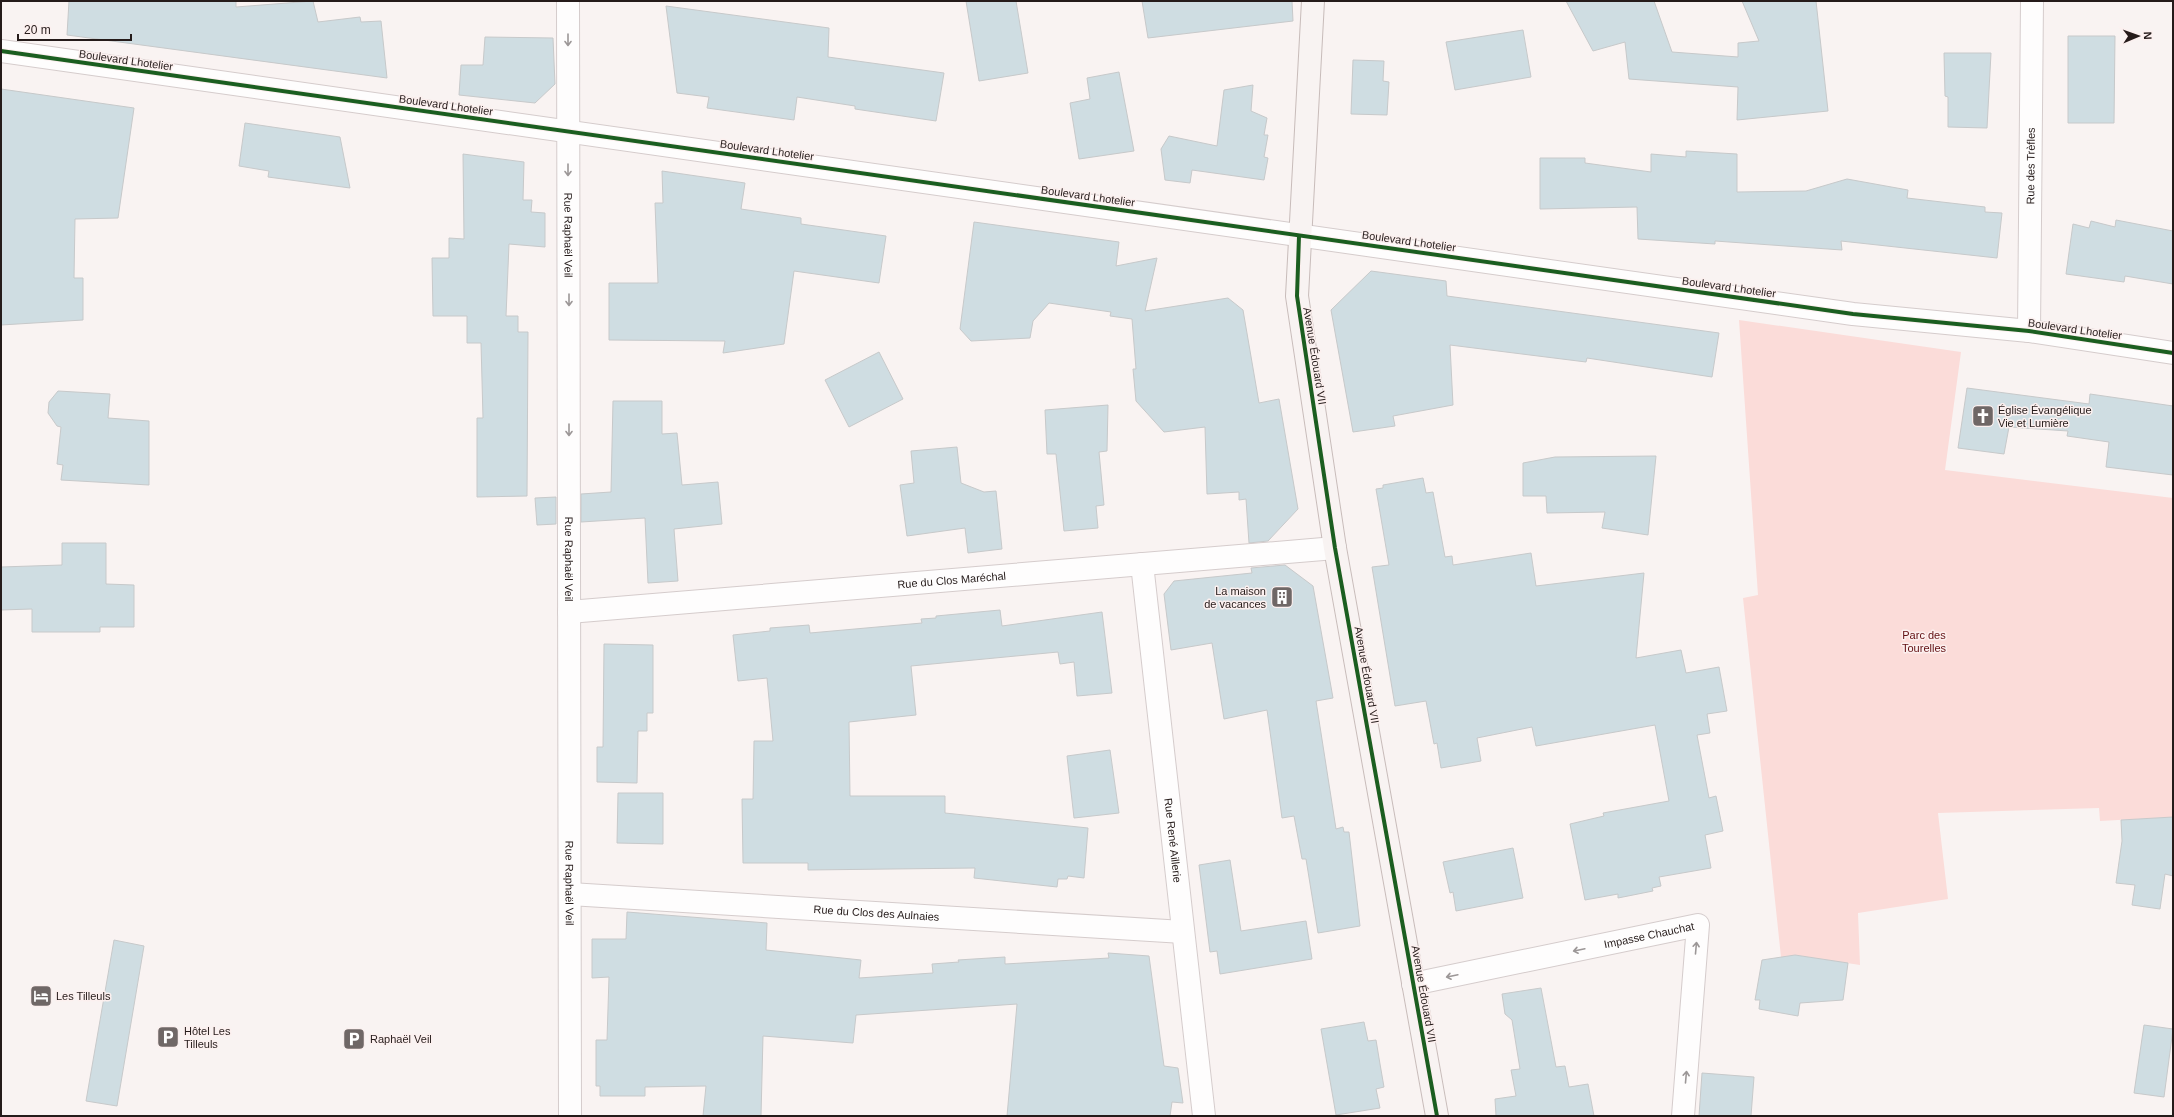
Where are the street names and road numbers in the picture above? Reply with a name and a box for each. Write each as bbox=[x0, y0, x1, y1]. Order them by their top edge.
street label: Boulevard Lhotelier bbox=[78, 47, 174, 73]
street label: Boulevard Lhotelier bbox=[398, 92, 494, 118]
street label: Rue des Trèfles bbox=[2024, 127, 2037, 205]
street label: Boulevard Lhotelier bbox=[719, 137, 815, 163]
street label: Boulevard Lhotelier bbox=[1040, 183, 1136, 209]
street label: Rue Raphaël Veil bbox=[562, 192, 574, 278]
street label: Boulevard Lhotelier bbox=[1361, 228, 1457, 254]
street label: Boulevard Lhotelier bbox=[1681, 274, 1777, 300]
street label: Avenue Édouard VII bbox=[1301, 307, 1329, 405]
street label: Boulevard Lhotelier bbox=[2027, 316, 2123, 342]
street label: Rue Raphaël Veil bbox=[563, 516, 575, 602]
street label: Rue du Clos Maréchal bbox=[897, 570, 1006, 591]
street label: Avenue Édouard VII bbox=[1353, 626, 1381, 724]
street label: Rue René Aillerie bbox=[1162, 797, 1184, 883]
street label: Rue Raphaël Veil bbox=[564, 840, 576, 926]
street label: Rue du Clos des Aulnaies bbox=[813, 903, 940, 923]
street label: Impasse Chauchat bbox=[1603, 920, 1695, 950]
street label: Avenue Édouard VII bbox=[1410, 945, 1438, 1043]

